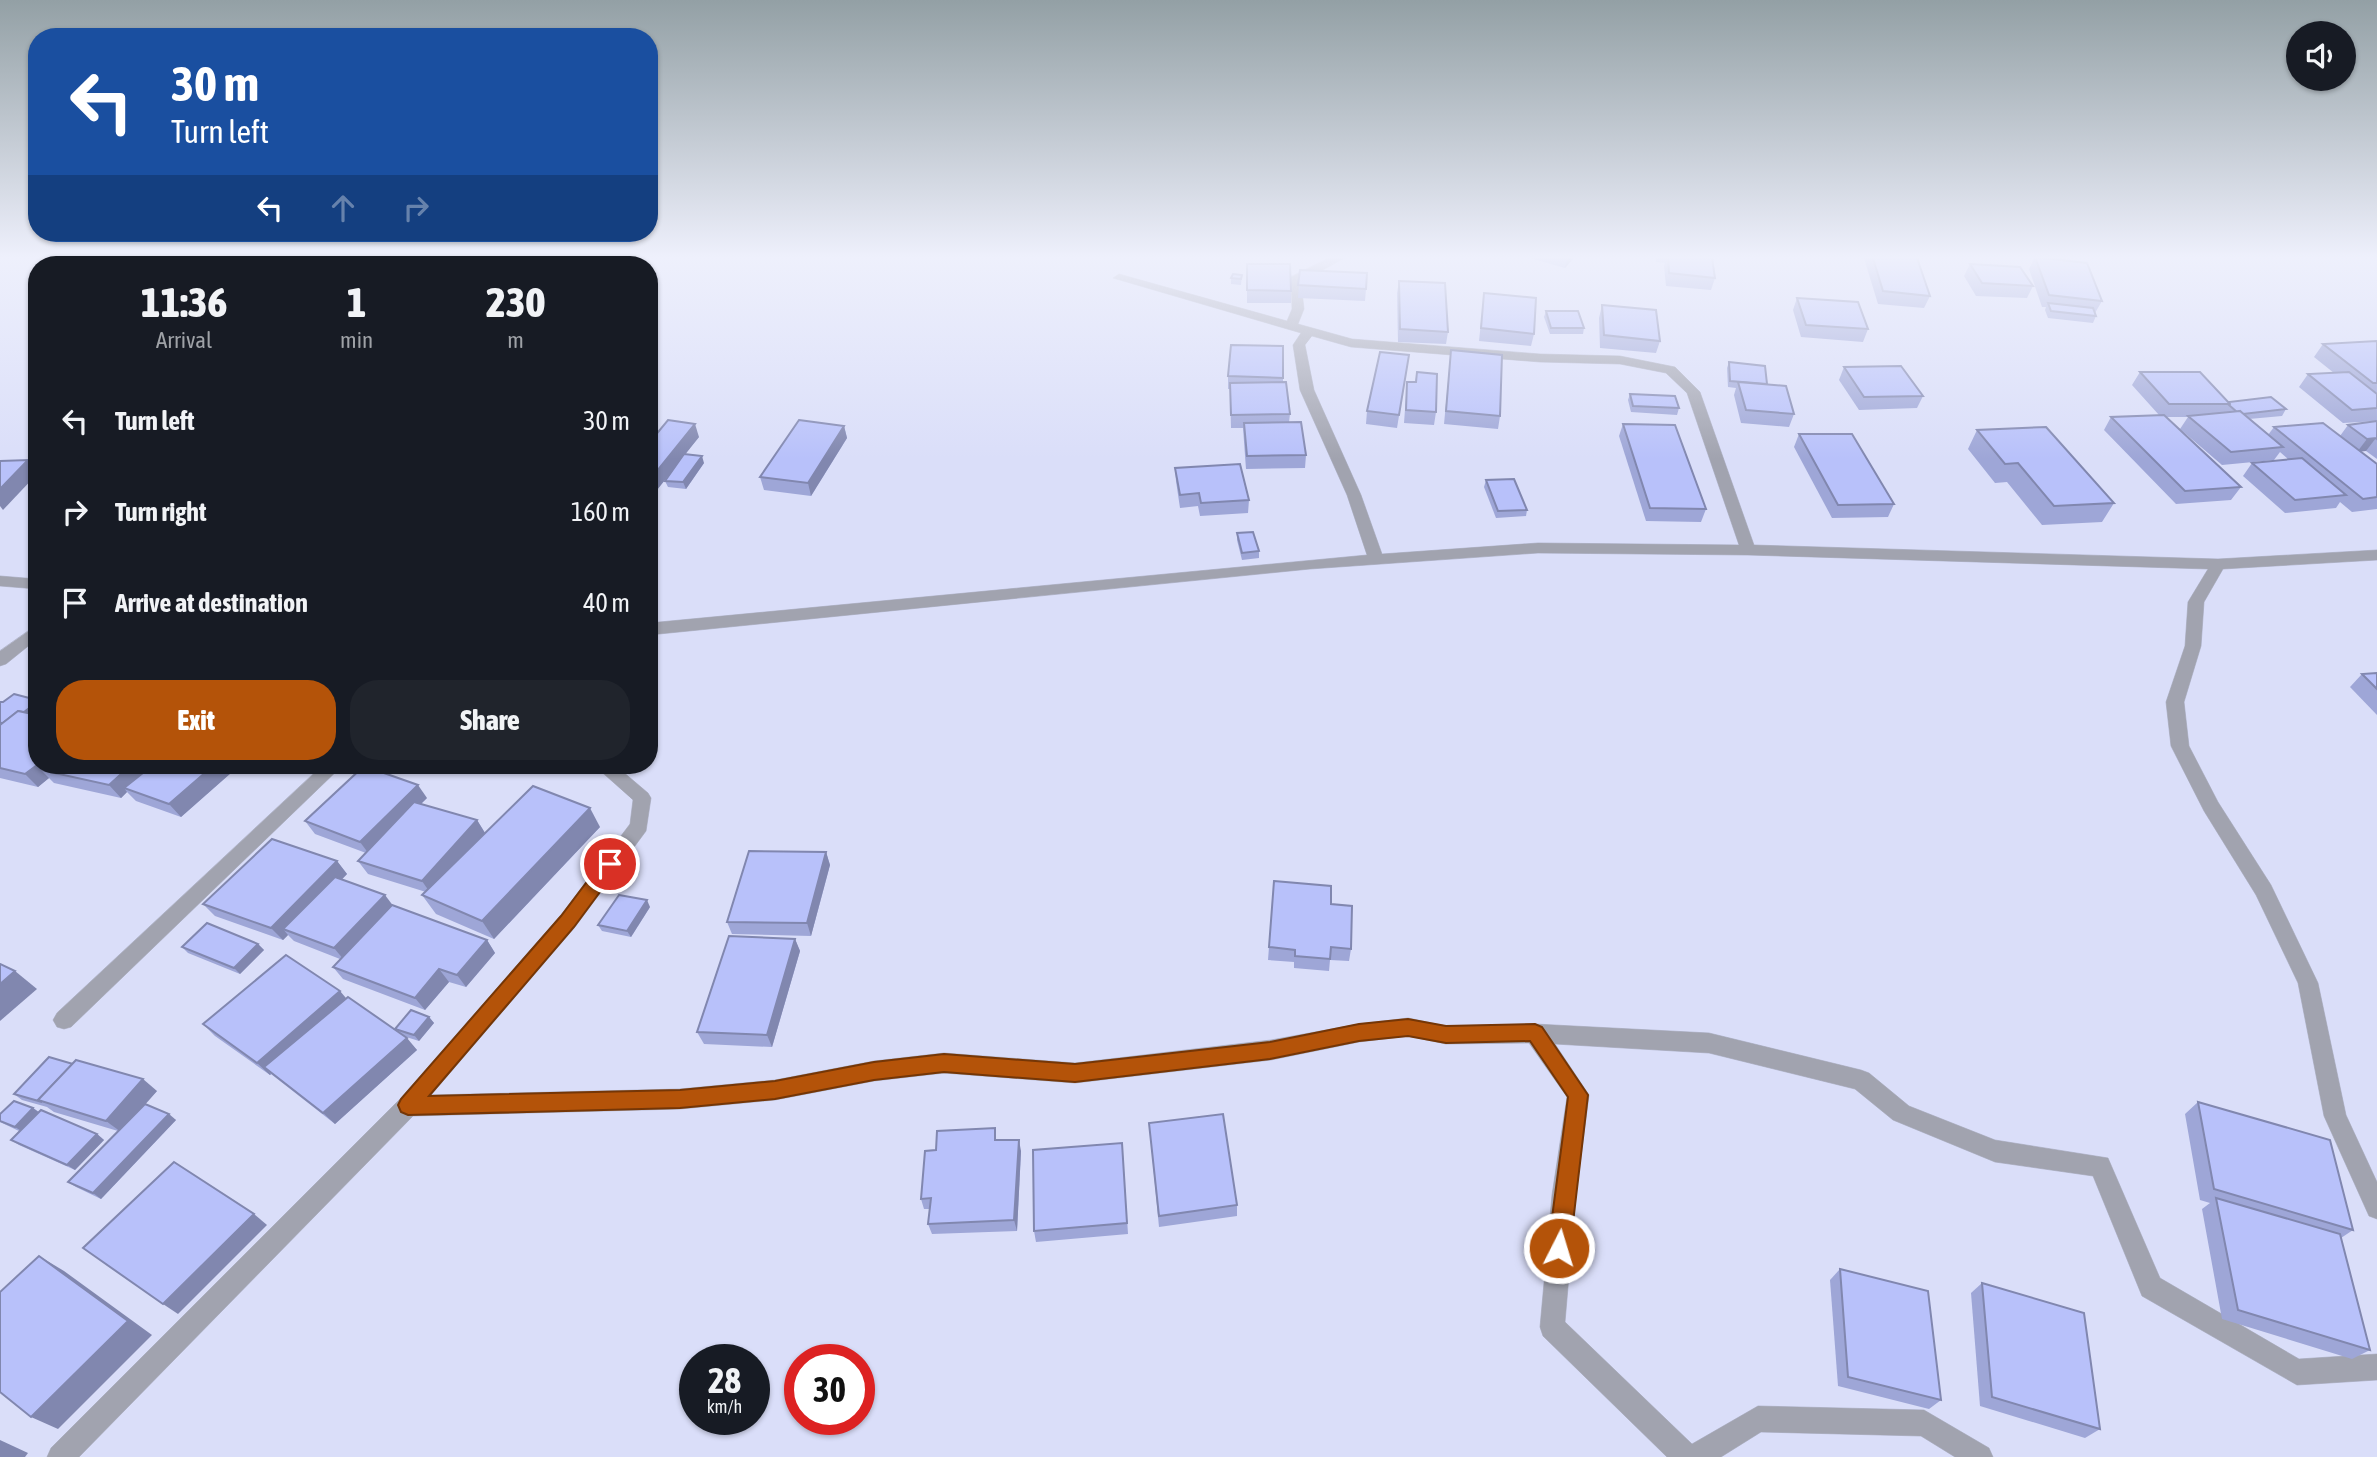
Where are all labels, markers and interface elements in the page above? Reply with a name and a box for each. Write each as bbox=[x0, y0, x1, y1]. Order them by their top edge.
map controls bbox=[2286, 21, 2356, 91]
button: sound bbox=[2286, 21, 2356, 91]
text: 30 m bbox=[171, 55, 259, 111]
icon: left bbox=[56, 56, 147, 147]
text: Turn left bbox=[171, 113, 269, 150]
icon: left bbox=[251, 189, 289, 227]
icon: ahead bbox=[324, 189, 362, 227]
icon: right bbox=[397, 189, 435, 227]
text: 11:36 bbox=[141, 278, 227, 326]
text: 1 bbox=[347, 278, 366, 326]
text: 230 bbox=[486, 278, 545, 326]
text: Arrival bbox=[156, 327, 212, 353]
text: min bbox=[340, 327, 373, 353]
text: m bbox=[507, 327, 524, 353]
icon: left bbox=[56, 402, 94, 440]
text: Turn left bbox=[115, 406, 195, 436]
text: 30 m bbox=[583, 406, 630, 436]
icon: right bbox=[56, 493, 94, 531]
text: Turn right bbox=[115, 497, 206, 527]
text: 160 m bbox=[571, 497, 630, 527]
icon: arrive bbox=[56, 584, 94, 622]
text: Arrive at destination bbox=[115, 588, 308, 618]
text: 40 m bbox=[583, 588, 630, 618]
button: Exit bbox=[56, 680, 336, 760]
button: Share bbox=[350, 680, 630, 760]
pin bbox=[580, 834, 640, 894]
icon: arrive bbox=[591, 845, 629, 883]
position arrow bbox=[1522, 1211, 1596, 1285]
speed limit sign: 30 bbox=[784, 1344, 875, 1435]
text: 28 bbox=[708, 1360, 741, 1400]
text: km/h bbox=[707, 1396, 742, 1417]

